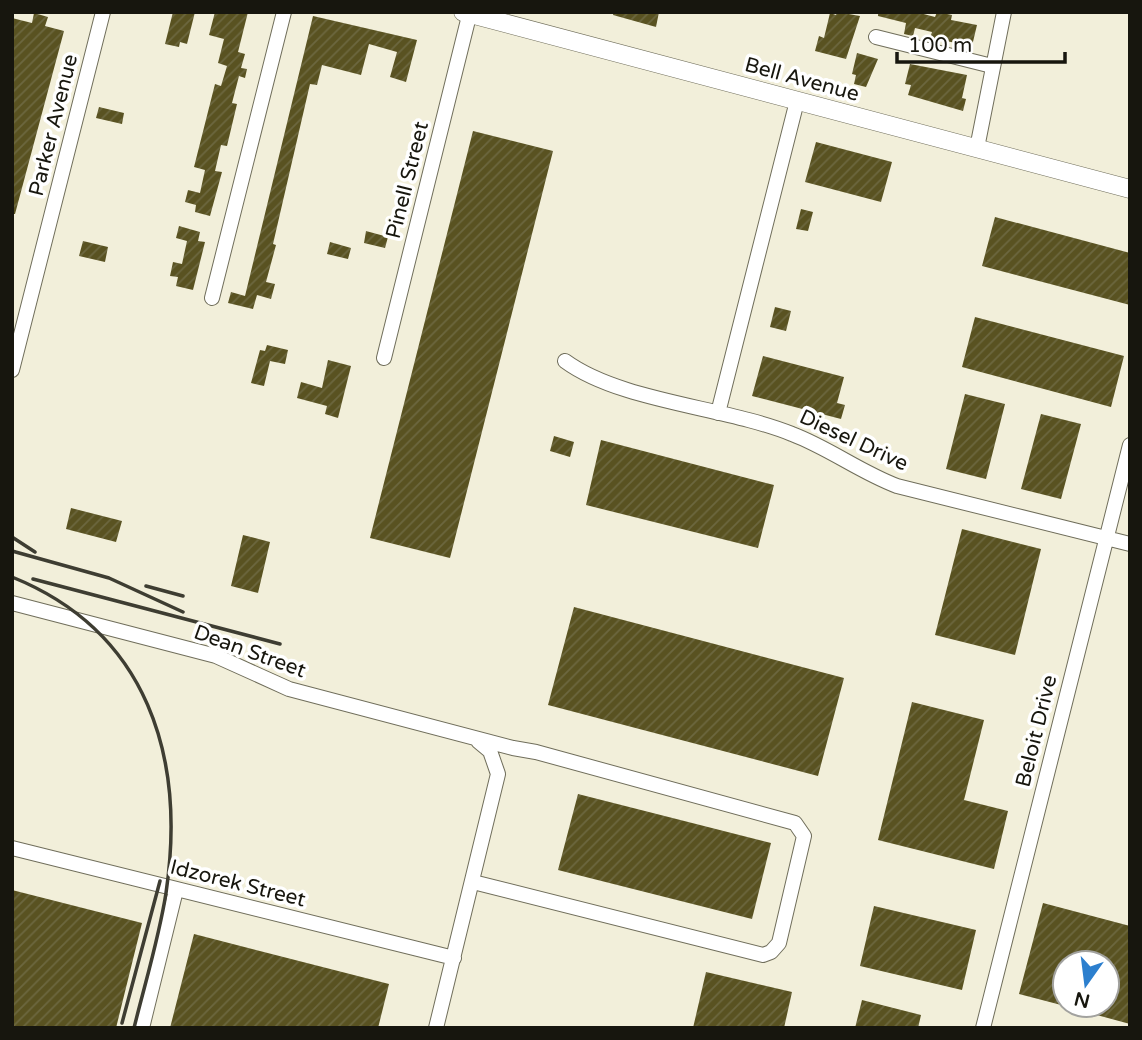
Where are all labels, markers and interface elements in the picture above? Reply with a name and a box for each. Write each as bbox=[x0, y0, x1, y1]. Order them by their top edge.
scale bar bbox=[897, 21, 1065, 65]
text: 100 m bbox=[908, 33, 972, 58]
street label: Parker Avenue bbox=[24, 52, 83, 199]
street label: Bell Avenue bbox=[742, 52, 862, 107]
street label: Pinell Street bbox=[381, 119, 434, 241]
street label: Diesel Drive bbox=[795, 404, 912, 477]
street label: Dean Street bbox=[190, 620, 309, 683]
street label: Beloit Drive bbox=[1010, 672, 1063, 790]
street label: Idzorek Street bbox=[168, 855, 308, 912]
north arrow bbox=[1051, 949, 1121, 1019]
text: N bbox=[1072, 987, 1092, 1012]

